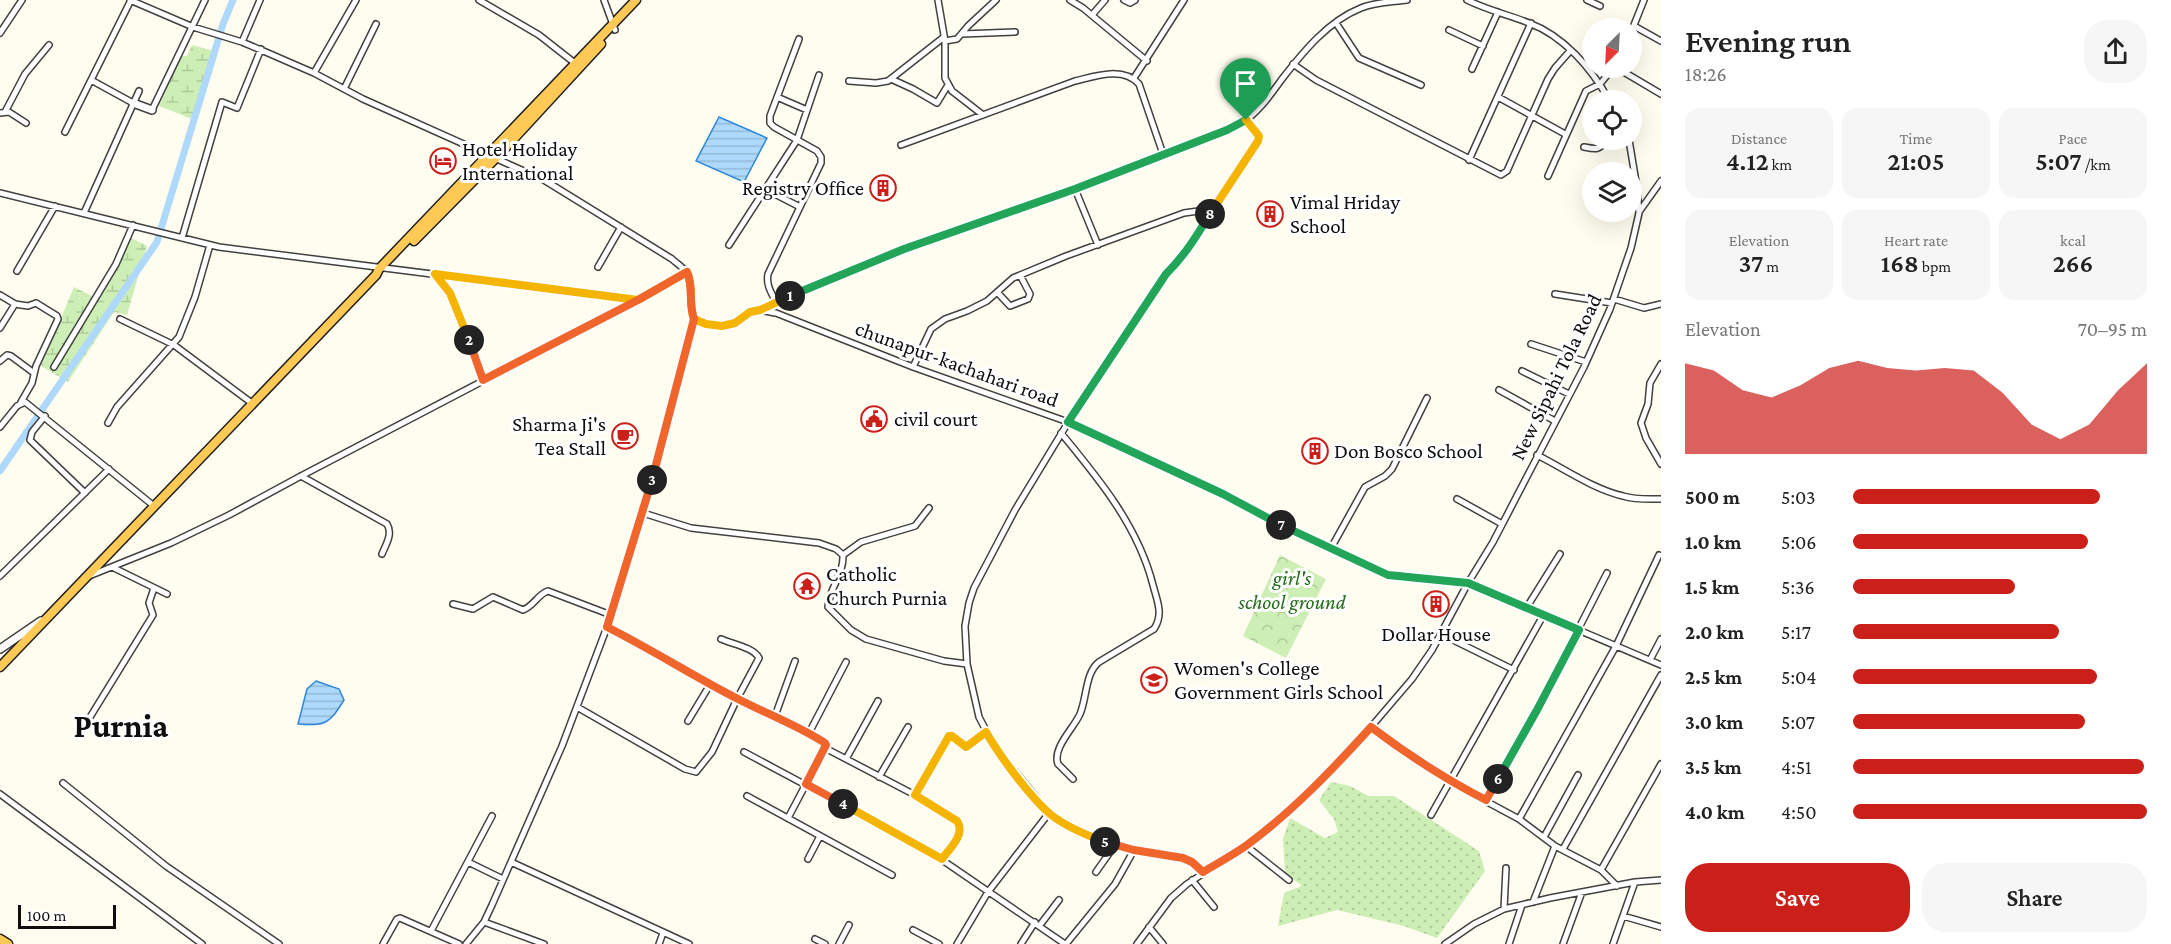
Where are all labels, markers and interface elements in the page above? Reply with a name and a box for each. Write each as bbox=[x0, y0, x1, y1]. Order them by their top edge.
north arrow bbox=[1582, 18, 1642, 78]
map controls bbox=[1582, 18, 1642, 222]
button: share bbox=[2084, 20, 2147, 83]
text: Evening run bbox=[1685, 22, 1851, 59]
pin bbox=[1220, 58, 1271, 120]
text: 18:26 bbox=[1685, 63, 1727, 85]
icon: arrive bbox=[1229, 67, 1262, 100]
button: locate bbox=[1582, 90, 1642, 150]
text: Distance bbox=[1731, 130, 1787, 147]
text: Time bbox=[1900, 130, 1932, 147]
text: Pace bbox=[2059, 130, 2087, 147]
place label: Hotel Holiday International bbox=[462, 137, 578, 185]
hotel icon: Hotel Holiday International bbox=[428, 146, 458, 176]
text: 4.12 bbox=[1726, 147, 1769, 176]
text: 21:05 bbox=[1888, 147, 1944, 176]
text: 5:07 bbox=[2035, 147, 2082, 176]
text: km bbox=[1769, 156, 1792, 173]
text: /km bbox=[2082, 156, 2111, 173]
button: layers bbox=[1582, 162, 1642, 222]
building icon: Registry Office bbox=[868, 173, 898, 203]
place label: Registry Office bbox=[742, 176, 864, 200]
place label: Vimal Hriday School bbox=[1290, 190, 1401, 238]
pin: 8 bbox=[1195, 199, 1225, 229]
building icon: Vimal Hriday School bbox=[1255, 199, 1285, 229]
text: 8 bbox=[1205, 205, 1215, 222]
text: Elevation bbox=[1729, 232, 1789, 249]
text: Heart rate bbox=[1884, 232, 1948, 249]
text: kcal bbox=[2060, 232, 2086, 249]
text: 37 bbox=[1739, 249, 1763, 278]
text: 168 bbox=[1881, 249, 1919, 278]
text: 266 bbox=[2053, 249, 2093, 278]
text: m bbox=[1763, 258, 1779, 275]
text: bpm bbox=[1919, 258, 1951, 275]
pin: 1 bbox=[775, 281, 805, 311]
text: 1 bbox=[787, 287, 793, 304]
street label: New Sipahi Tola Road bbox=[1505, 290, 1607, 464]
street label: chunapur-kachahari road bbox=[852, 316, 1062, 412]
text: Elevation bbox=[1685, 318, 1761, 340]
text: 70–95 m bbox=[2078, 318, 2147, 340]
pin: 2 bbox=[454, 325, 484, 355]
text: 2 bbox=[465, 331, 473, 348]
public building icon: civil court bbox=[859, 404, 889, 434]
place label: civil court bbox=[894, 407, 979, 431]
place label: Sharma Ji's Tea Stall bbox=[512, 412, 606, 460]
cafe icon: Sharma Ji's Tea Stall bbox=[610, 421, 640, 451]
building icon: Don Bosco School bbox=[1300, 436, 1330, 466]
place label: Don Bosco School bbox=[1334, 439, 1483, 463]
pin: 3 bbox=[637, 465, 667, 495]
text: 3 bbox=[648, 471, 656, 488]
text: 500 m bbox=[1685, 486, 1740, 508]
text: 5:03 bbox=[1781, 486, 1816, 508]
pin: 7 bbox=[1266, 510, 1296, 540]
text: 7 bbox=[1277, 516, 1285, 533]
text: 1.0 km bbox=[1685, 531, 1741, 553]
text: 5:06 bbox=[1781, 531, 1816, 553]
place label: Catholic Church Purnia bbox=[826, 562, 948, 610]
park label: girl's school ground bbox=[1237, 566, 1347, 614]
temple icon: Catholic Church Purnia bbox=[792, 571, 822, 601]
text: 1.5 km bbox=[1685, 576, 1740, 598]
text: 5:36 bbox=[1781, 576, 1815, 598]
building icon: Dollar House bbox=[1421, 589, 1451, 619]
text: 2.0 km bbox=[1685, 621, 1744, 643]
text: 5:17 bbox=[1781, 621, 1811, 643]
place label: Dollar House bbox=[1381, 622, 1491, 646]
place label: Women's College Government Girls School bbox=[1174, 656, 1383, 704]
school or university icon: Women's College Government Girls School bbox=[1139, 665, 1169, 695]
text: 2.5 km bbox=[1685, 666, 1742, 688]
text: 5:04 bbox=[1781, 666, 1817, 688]
district label: Purnia bbox=[74, 707, 168, 744]
text: 3.0 km bbox=[1685, 711, 1744, 733]
text: 5:07 bbox=[1781, 711, 1815, 733]
text: 3.5 km bbox=[1685, 756, 1742, 778]
text: 4:51 bbox=[1781, 756, 1812, 778]
pin: 6 bbox=[1483, 764, 1513, 794]
text: 6 bbox=[1494, 770, 1502, 787]
pin: 4 bbox=[828, 789, 858, 819]
text: 4 bbox=[839, 795, 847, 812]
text: 4.0 km bbox=[1685, 801, 1745, 823]
text: 4:50 bbox=[1781, 801, 1817, 823]
pin: 5 bbox=[1090, 827, 1120, 857]
text: 5 bbox=[1101, 833, 1109, 850]
button: Save bbox=[1685, 863, 1910, 932]
button: Share bbox=[1922, 863, 2147, 932]
scale bar bbox=[18, 902, 116, 930]
text: 100 m bbox=[27, 907, 66, 924]

